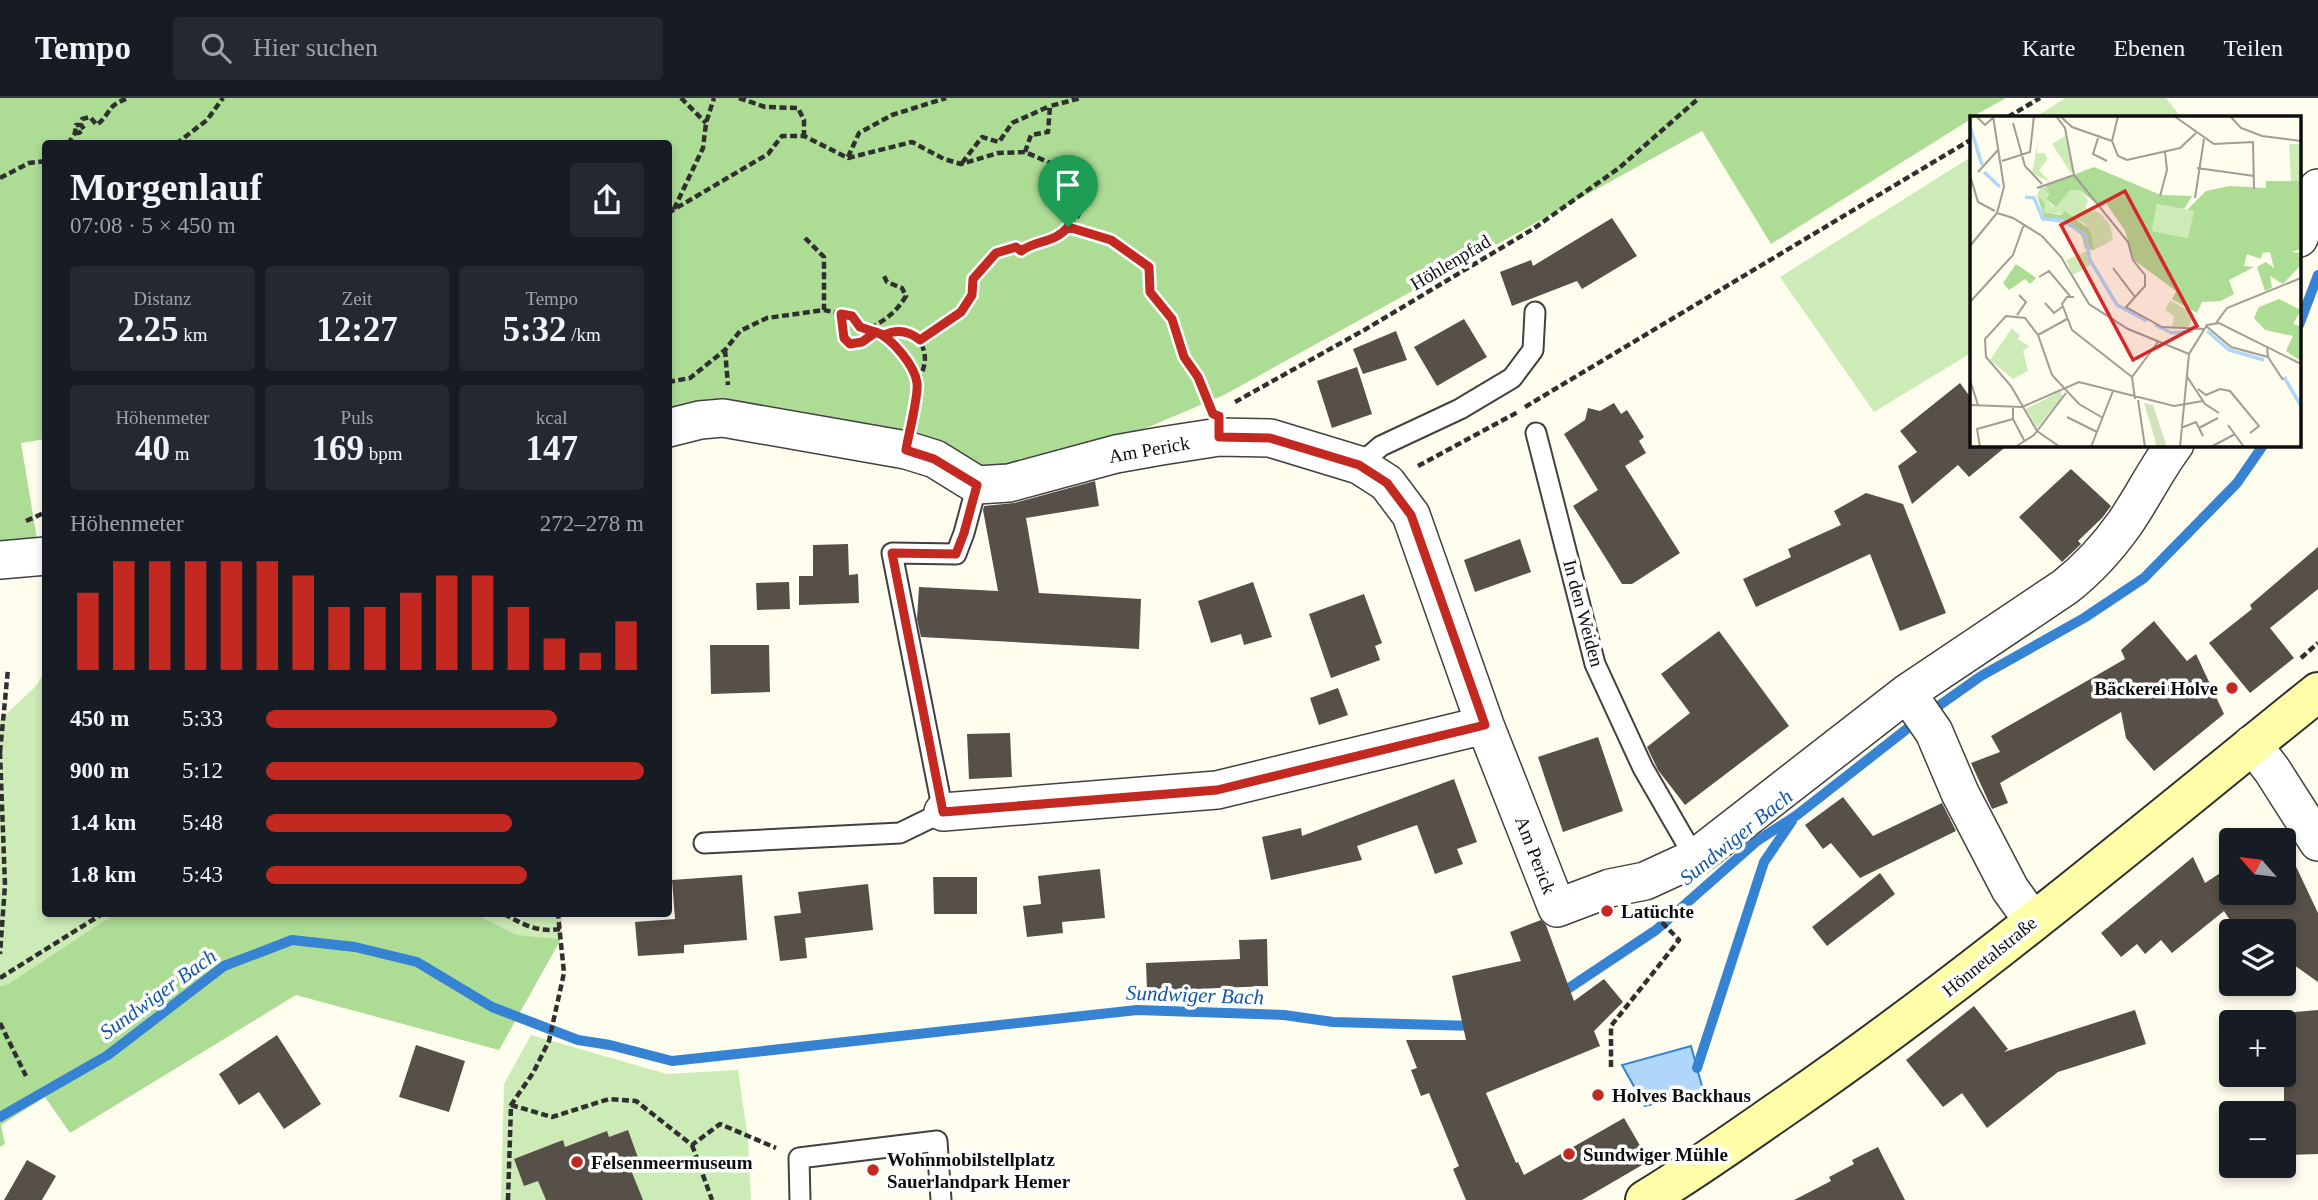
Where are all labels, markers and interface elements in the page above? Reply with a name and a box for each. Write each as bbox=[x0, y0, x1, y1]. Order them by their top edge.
search box bbox=[173, 17, 663, 80]
icon: search bbox=[197, 29, 235, 67]
text: Tempo bbox=[35, 30, 131, 66]
text: Hier suchen bbox=[253, 33, 378, 62]
text: Karte bbox=[2022, 35, 2075, 61]
text: Ebenen bbox=[2113, 35, 2185, 61]
text: Teilen bbox=[2223, 35, 2283, 61]
inset map bbox=[1970, 116, 2300, 446]
pin bbox=[1038, 155, 1098, 227]
button: share bbox=[570, 163, 644, 237]
text: Morgenlauf bbox=[70, 166, 262, 208]
icon: arrive bbox=[1049, 166, 1087, 204]
text: 07:08 · 5 × 450 m bbox=[70, 213, 236, 238]
street label: Höhlenpfad bbox=[1406, 230, 1495, 295]
text: Distanz bbox=[133, 288, 191, 309]
text: Zeit bbox=[342, 288, 372, 309]
text: Tempo bbox=[525, 288, 578, 309]
text: 2.25 bbox=[117, 310, 178, 349]
text: 12:27 bbox=[316, 310, 398, 349]
text: 5:32 bbox=[502, 310, 567, 349]
text: km bbox=[178, 324, 207, 345]
text: /km bbox=[567, 324, 601, 345]
text: Höhenmeter bbox=[115, 407, 209, 428]
text: Puls bbox=[341, 407, 373, 428]
text: kcal bbox=[536, 407, 567, 428]
text: 40 bbox=[135, 429, 170, 468]
text: 169 bbox=[311, 429, 364, 468]
text: 147 bbox=[525, 429, 578, 468]
street label: Am Perick bbox=[1107, 432, 1192, 467]
text: m bbox=[170, 443, 190, 464]
text: bpm bbox=[364, 443, 403, 464]
text: Höhenmeter bbox=[70, 511, 184, 536]
text: 272–278 m bbox=[540, 511, 644, 536]
street label: In den Weiden bbox=[1559, 557, 1608, 669]
place label: Bäckerei Holve bbox=[2094, 678, 2218, 699]
marker: Bäckerei Holve bbox=[2224, 680, 2240, 696]
text: 450 m bbox=[70, 706, 129, 731]
text: 5:33 bbox=[182, 706, 223, 731]
text: 900 m bbox=[70, 758, 129, 783]
text: 5:12 bbox=[182, 758, 223, 783]
water label: Sundwiger Bach bbox=[1675, 784, 1797, 890]
text: 1.4 km bbox=[70, 810, 136, 835]
text: 5:48 bbox=[182, 810, 223, 835]
street label: Am Perick bbox=[1511, 813, 1560, 898]
north arrow bbox=[2219, 828, 2296, 905]
map controls bbox=[2219, 828, 2296, 1178]
text: 1.8 km bbox=[70, 862, 136, 887]
text: 5:43 bbox=[182, 862, 223, 887]
place label: Latüchte bbox=[1621, 901, 1694, 922]
marker: Latüchte bbox=[1599, 903, 1615, 919]
street label: Hönnetalstraße bbox=[1938, 912, 2041, 1001]
button: layers bbox=[2219, 919, 2296, 996]
water label: Sundwiger Bach bbox=[95, 944, 221, 1044]
water label: Sundwiger Bach bbox=[1126, 981, 1264, 1009]
button: + bbox=[2219, 1010, 2296, 1087]
place label: Holves Backhaus bbox=[1612, 1085, 1751, 1106]
marker: Holves Backhaus bbox=[1590, 1087, 1606, 1103]
button: − bbox=[2219, 1101, 2296, 1178]
place label: Sundwiger Mühle bbox=[1583, 1144, 1728, 1165]
marker: Sundwiger Mühle bbox=[1561, 1146, 1577, 1162]
place label: Wohnmobilstellplatz Sauerlandpark Hemer bbox=[887, 1149, 1071, 1192]
place label: Felsenmeermuseum bbox=[591, 1152, 753, 1173]
marker: Felsenmeermuseum bbox=[569, 1154, 585, 1170]
marker: Wohnmobilstellplatz Sauerlandpark Hemer bbox=[865, 1162, 881, 1178]

